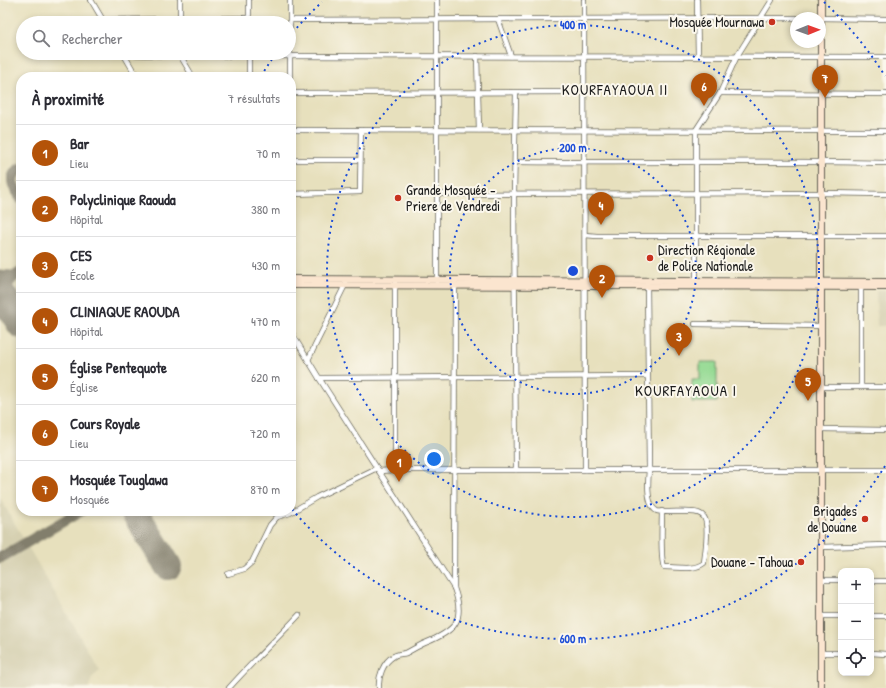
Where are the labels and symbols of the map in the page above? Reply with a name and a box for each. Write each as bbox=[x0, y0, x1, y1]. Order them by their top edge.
place label: Mosquée Mournawa bbox=[669, 12, 765, 32]
north arrow bbox=[790, 12, 826, 48]
text: 400 m bbox=[560, 16, 586, 33]
marker: Mosquée Mournawa bbox=[767, 17, 777, 27]
pin: 7 bbox=[812, 65, 838, 98]
pin: 6 bbox=[691, 73, 717, 106]
district label: KOURFAYAOUA II bbox=[562, 79, 668, 100]
text: 200 m bbox=[559, 139, 587, 156]
place label: Grande Mosquée - Priere de Vendredi bbox=[406, 180, 500, 215]
pin: 4 bbox=[588, 192, 614, 225]
marker: Grande Mosquée - Priere de Vendredi bbox=[393, 193, 403, 203]
place label: Direction Régionale de Police Nationale bbox=[658, 240, 756, 275]
marker: Direction Régionale de Police Nationale bbox=[645, 253, 655, 263]
centre of rings bbox=[566, 264, 580, 278]
pin: 2 bbox=[589, 265, 615, 298]
pin: 3 bbox=[666, 323, 692, 356]
pin: 5 bbox=[795, 368, 821, 401]
district label: KOURFAYAOUA I bbox=[635, 380, 737, 401]
pin: 1 bbox=[386, 449, 412, 482]
your location bbox=[424, 449, 444, 469]
place label: Brigades de Douane bbox=[807, 501, 857, 536]
marker: Brigades de Douane bbox=[860, 514, 870, 524]
place label: Douane - Tahoua bbox=[711, 552, 794, 571]
marker: Douane - Tahoua bbox=[796, 557, 806, 567]
text: 600 m bbox=[560, 630, 586, 647]

